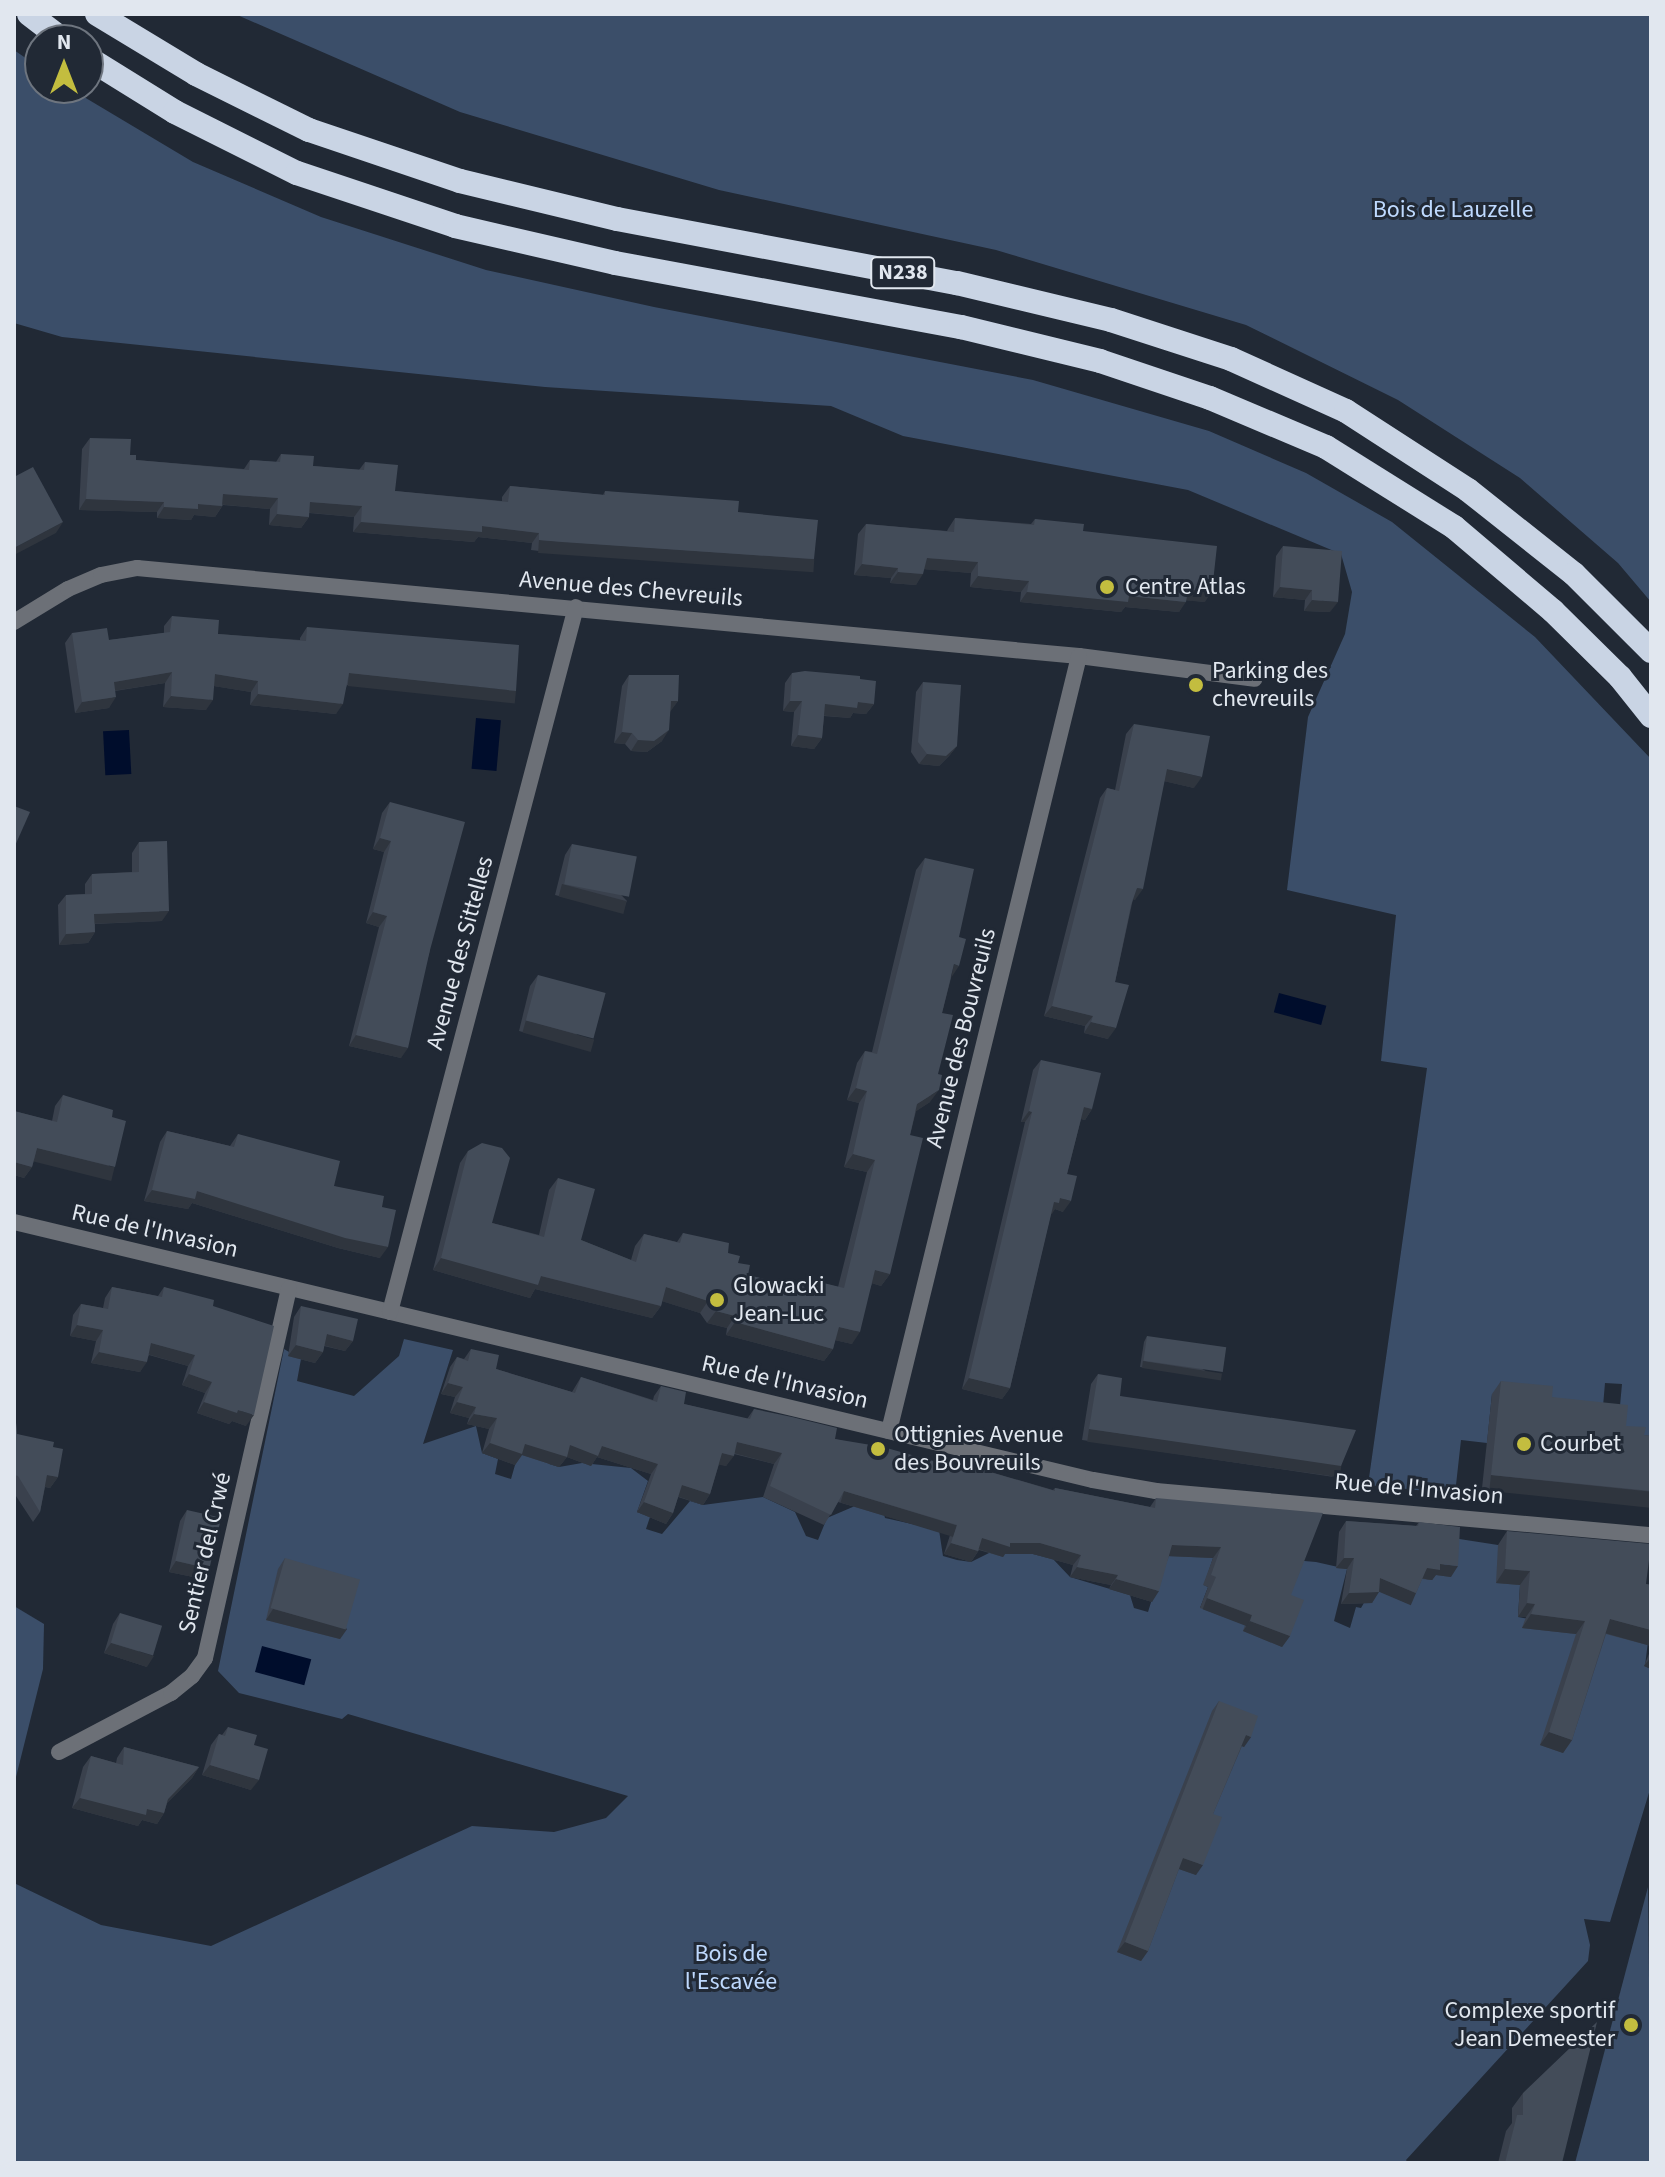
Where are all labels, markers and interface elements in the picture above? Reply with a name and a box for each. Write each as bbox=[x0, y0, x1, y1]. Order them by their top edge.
north arrow bbox=[24, 24, 104, 104]
text: N bbox=[57, 26, 71, 58]
park label: Bois de Lauzelle bbox=[1373, 196, 1533, 224]
road number: N238 bbox=[869, 255, 937, 291]
street label: Avenue des Chevreuils bbox=[518, 565, 744, 613]
place label: Centre Atlas bbox=[1125, 573, 1246, 601]
marker: Centre Atlas bbox=[1096, 576, 1118, 598]
place label: Parking des chevreuils bbox=[1212, 657, 1328, 713]
marker: Parking des chevreuils bbox=[1187, 676, 1205, 694]
street label: Avenue des Sittelles bbox=[420, 853, 500, 1053]
street label: Avenue des Bouvreuils bbox=[920, 925, 1002, 1151]
street label: Rue de l'Invasion bbox=[69, 1198, 241, 1264]
place label: Glowacki Jean-Luc bbox=[733, 1272, 825, 1328]
marker: Glowacki Jean-Luc bbox=[708, 1291, 726, 1309]
street label: Rue de l'Invasion bbox=[699, 1349, 871, 1415]
place label: Ottignies Avenue des Bouvreuils bbox=[894, 1421, 1063, 1477]
place label: Courbet bbox=[1540, 1430, 1621, 1458]
marker: Courbet bbox=[1515, 1435, 1533, 1453]
marker: Ottignies Avenue des Bouvreuils bbox=[869, 1440, 887, 1458]
street label: Rue de l'Invasion bbox=[1333, 1467, 1505, 1511]
street label: Sentier del Crwé bbox=[172, 1470, 238, 1636]
park label: Bois de l'Escavée bbox=[685, 1940, 777, 1996]
place label: Complexe sportif Jean Demeester bbox=[1444, 1997, 1615, 2053]
marker: Complexe sportif Jean Demeester bbox=[1622, 2016, 1640, 2034]

